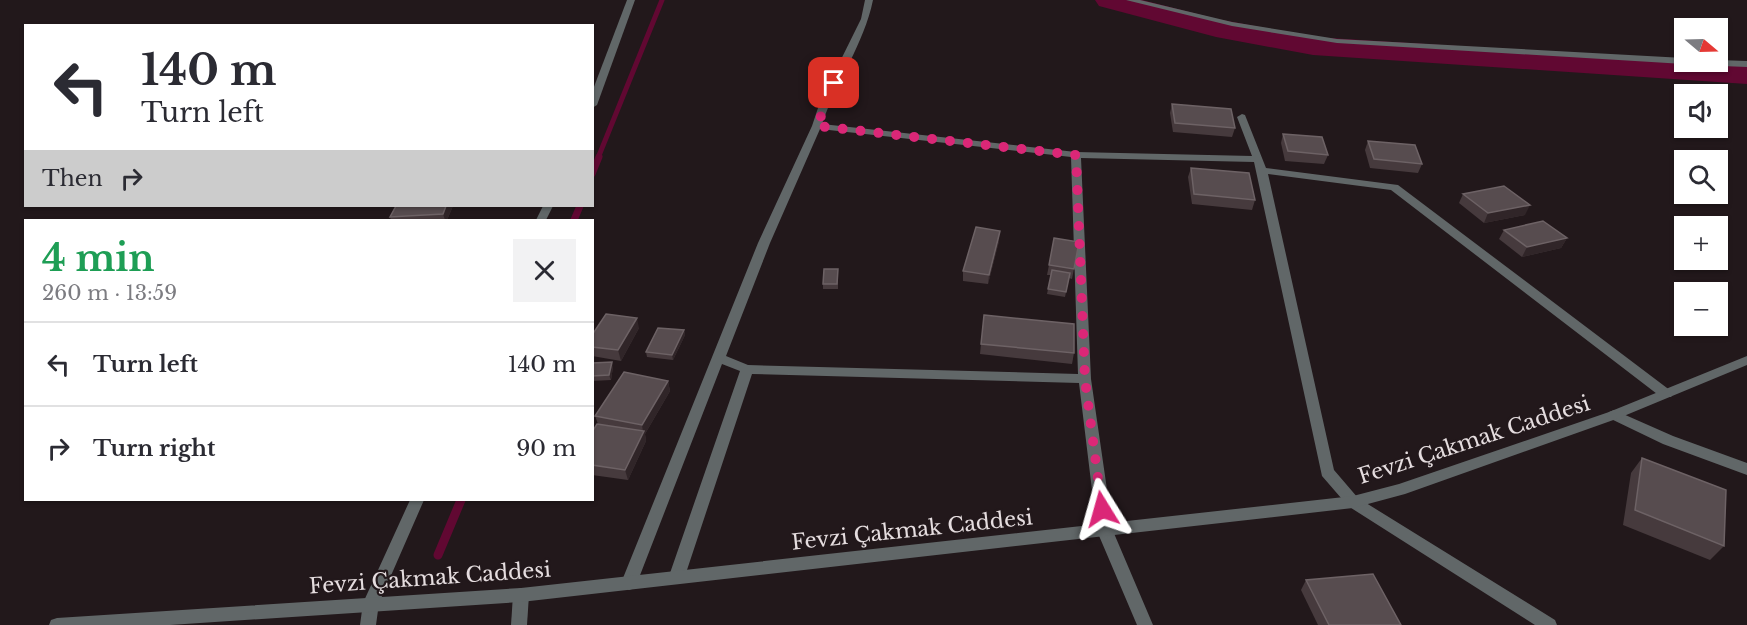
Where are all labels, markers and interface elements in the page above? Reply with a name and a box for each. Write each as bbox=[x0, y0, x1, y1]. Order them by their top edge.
north arrow bbox=[1674, 18, 1728, 72]
map controls bbox=[1674, 18, 1728, 336]
text: 140 m bbox=[141, 44, 277, 96]
icon: left bbox=[42, 48, 120, 126]
pin bbox=[808, 57, 859, 108]
icon: arrive bbox=[817, 66, 850, 99]
button: sound bbox=[1674, 84, 1728, 138]
text: Turn left bbox=[141, 96, 264, 129]
button: search bbox=[1674, 150, 1728, 204]
icon: right bbox=[115, 162, 148, 195]
text: Then bbox=[42, 165, 103, 192]
button: + bbox=[1674, 216, 1728, 270]
text: 4 min bbox=[42, 236, 154, 281]
button: close bbox=[513, 239, 576, 302]
text: 260 m · 13:59 bbox=[42, 281, 177, 305]
button: − bbox=[1674, 282, 1728, 336]
icon: left bbox=[42, 348, 75, 381]
text: Turn left bbox=[93, 351, 198, 378]
text: 140 m bbox=[508, 351, 576, 378]
street label: Fevzi Çakmak Caddesi bbox=[1355, 390, 1593, 490]
icon: right bbox=[42, 432, 75, 465]
text: Turn right bbox=[93, 435, 215, 462]
text: 90 m bbox=[516, 435, 576, 462]
position arrow bbox=[1070, 477, 1134, 541]
street label: Fevzi Çakmak Caddesi bbox=[790, 504, 1034, 556]
street label: Fevzi Çakmak Caddesi bbox=[308, 557, 552, 599]

